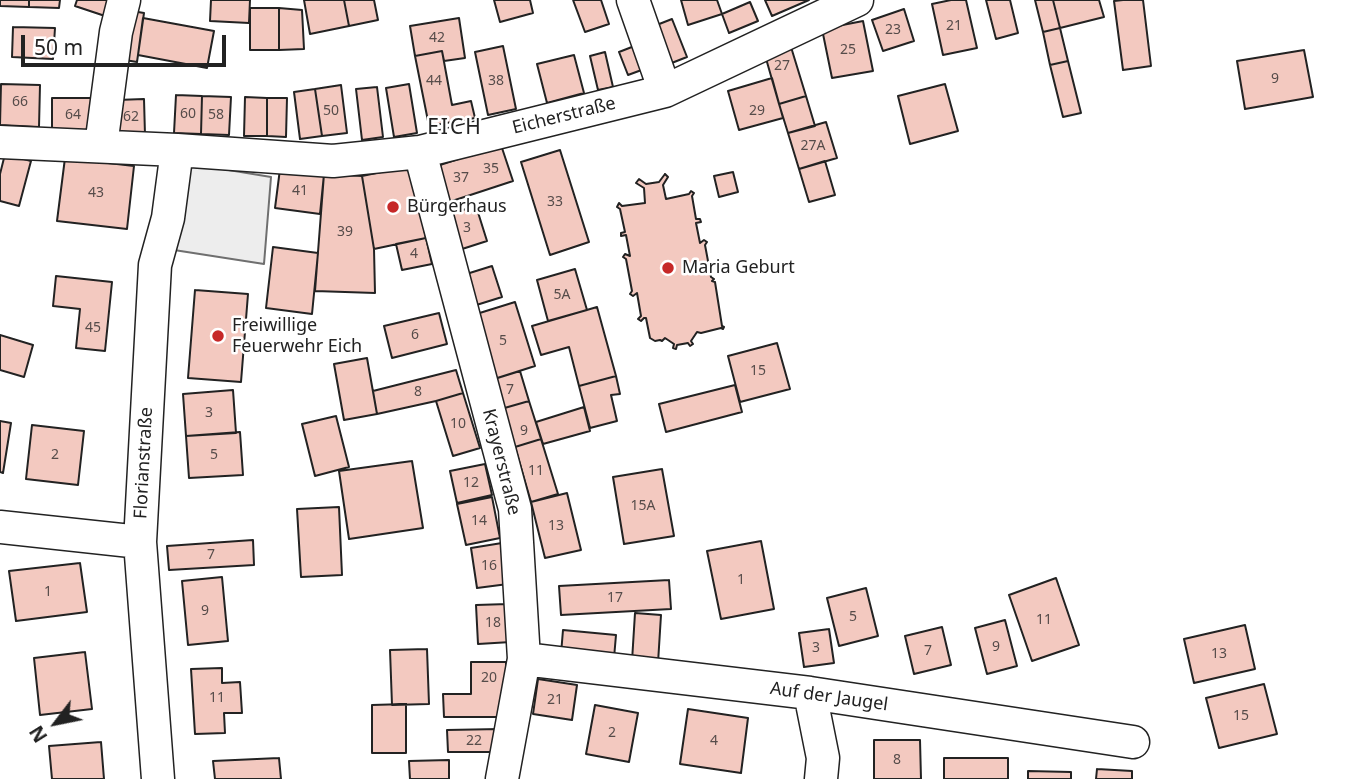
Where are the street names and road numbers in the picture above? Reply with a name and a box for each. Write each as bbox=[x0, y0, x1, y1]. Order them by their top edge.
street label: Eicherstraße bbox=[510, 93, 618, 139]
street label: Florianstraße bbox=[130, 407, 158, 519]
street label: Krayerstraße bbox=[477, 407, 525, 517]
street label: Auf der Jaugel bbox=[769, 678, 889, 716]

